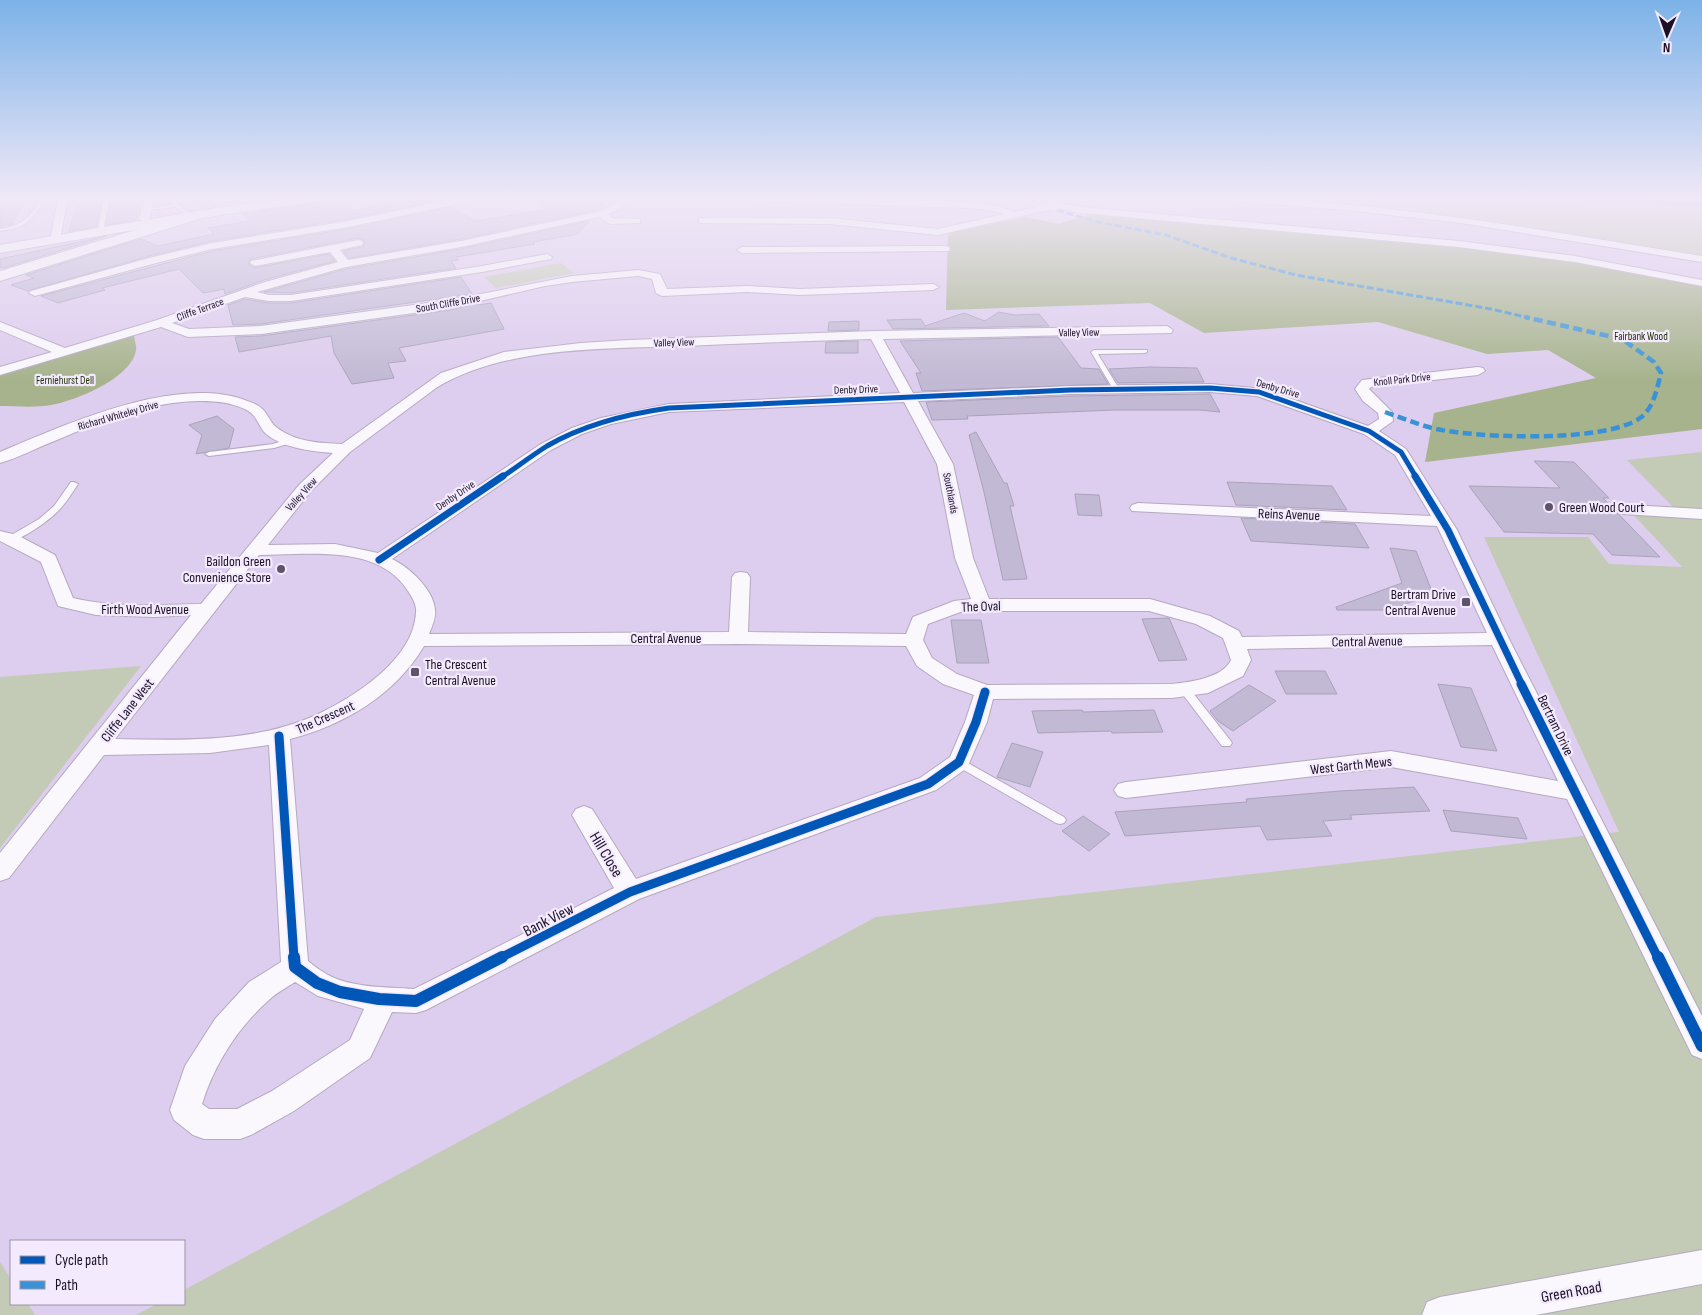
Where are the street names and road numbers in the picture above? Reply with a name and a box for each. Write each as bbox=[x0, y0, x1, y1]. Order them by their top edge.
street label: South Cliffe Drive bbox=[415, 291, 481, 316]
street label: Cliffe Terrace bbox=[175, 295, 226, 324]
street label: Valley View bbox=[1058, 326, 1100, 339]
street label: Valley View bbox=[653, 335, 695, 350]
street label: Knoll Park Drive bbox=[1373, 370, 1431, 389]
street label: Denby Drive bbox=[1255, 376, 1301, 401]
street label: Denby Drive bbox=[834, 382, 878, 397]
street label: Richard Whiteley Drive bbox=[76, 398, 160, 433]
street label: Southlands bbox=[940, 472, 961, 515]
street label: Valley View bbox=[283, 475, 320, 514]
street label: Denby Drive bbox=[433, 478, 477, 513]
street label: Reins Avenue bbox=[1258, 505, 1320, 524]
street label: The Oval bbox=[961, 597, 1001, 616]
street label: Firth Wood Avenue bbox=[101, 601, 189, 618]
street label: Central Avenue bbox=[631, 630, 701, 647]
street label: Central Avenue bbox=[1331, 632, 1403, 651]
street label: Cliffe Lane West bbox=[97, 675, 158, 746]
street label: Bertram Drive bbox=[1534, 692, 1577, 758]
street label: The Crescent bbox=[293, 697, 357, 738]
street label: West Garth Mews bbox=[1309, 753, 1393, 778]
street label: Hill Close bbox=[585, 829, 627, 881]
street label: Bank View bbox=[520, 900, 577, 941]
street label: Green Road bbox=[1539, 1278, 1603, 1307]

